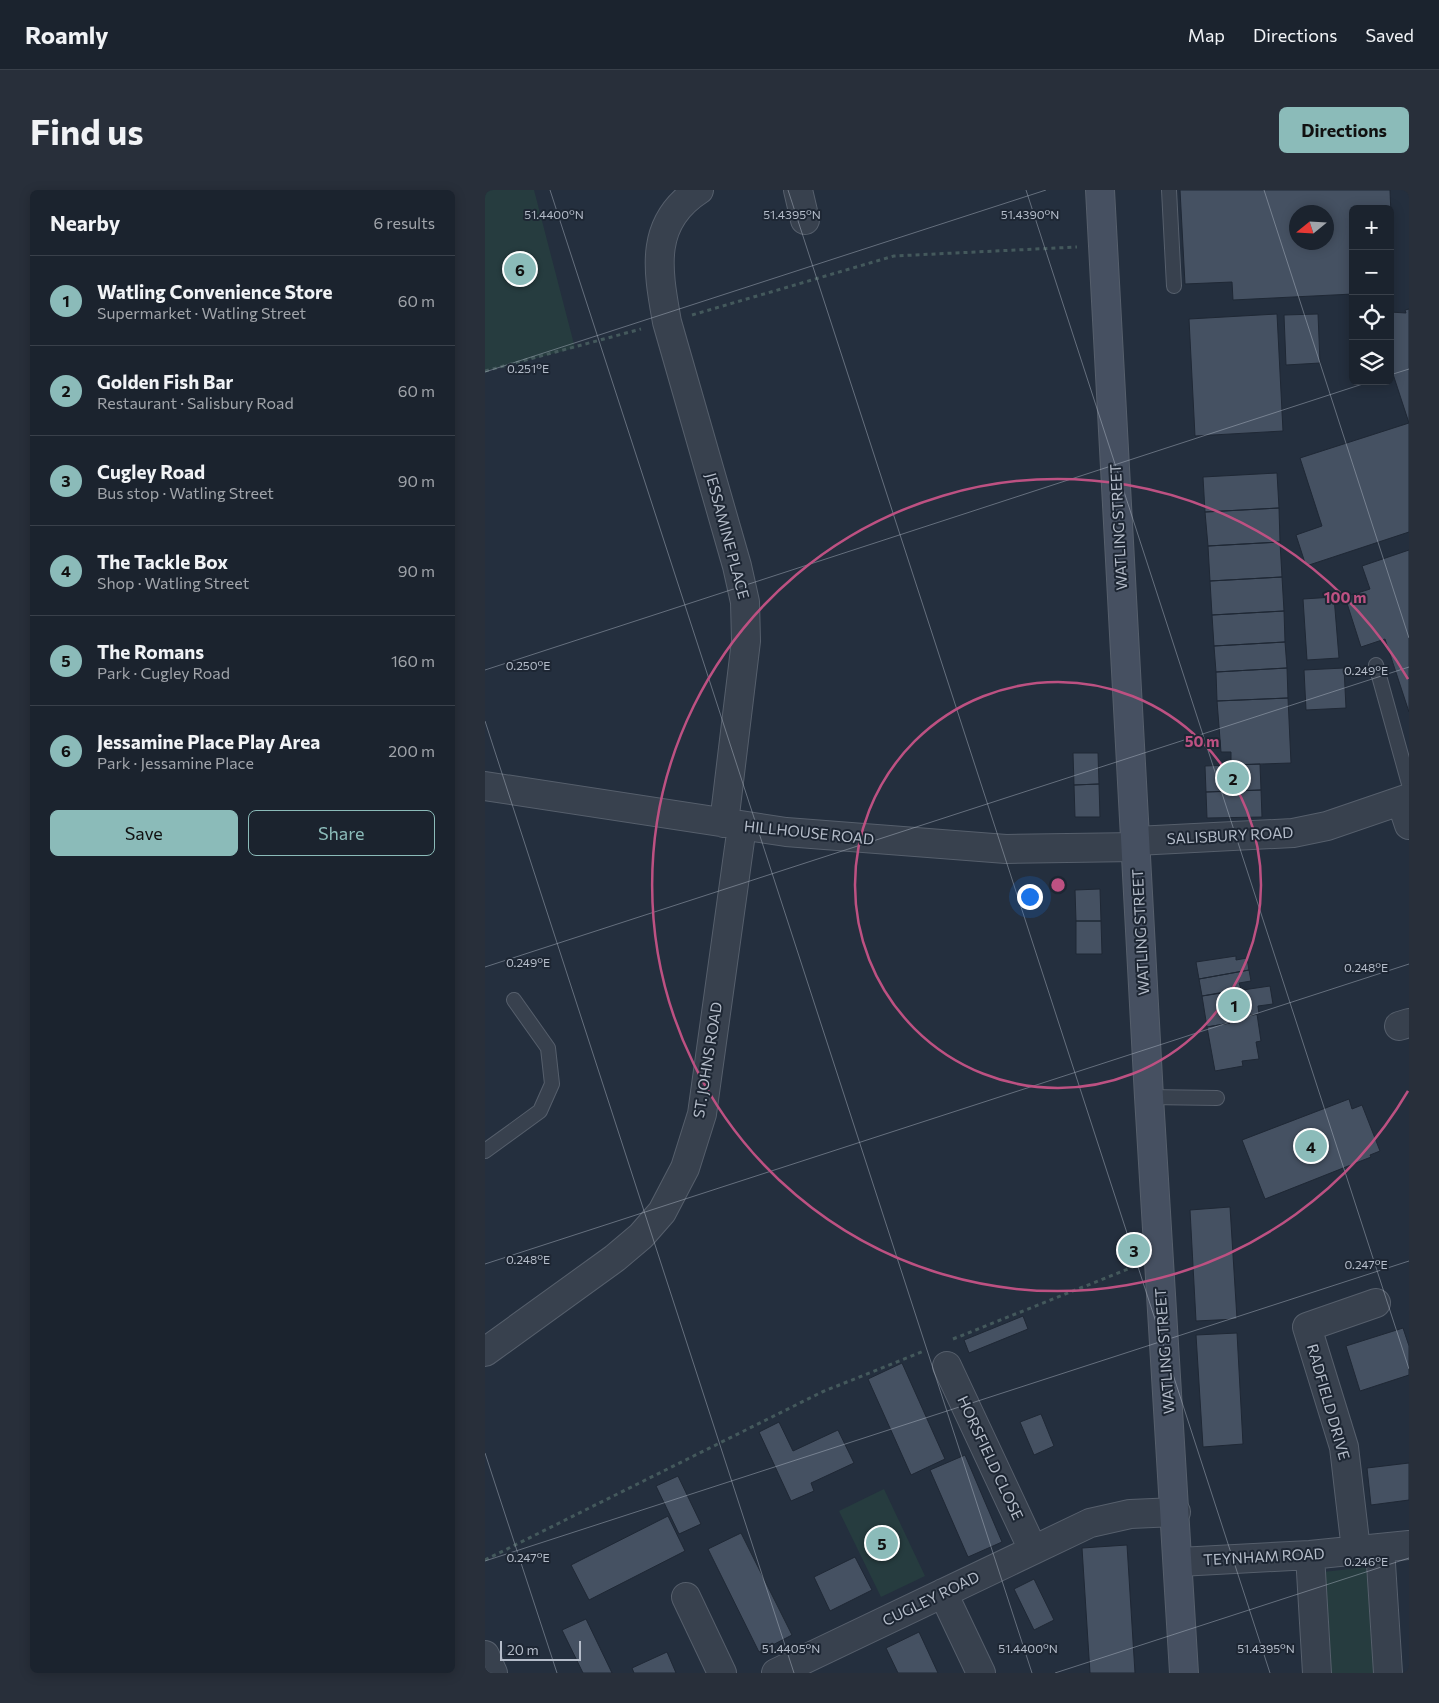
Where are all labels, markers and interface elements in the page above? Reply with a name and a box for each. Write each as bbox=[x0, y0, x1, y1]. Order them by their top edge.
text: Roamly bbox=[25, 20, 108, 49]
text: Map bbox=[1188, 24, 1225, 46]
text: Directions bbox=[1253, 24, 1337, 46]
text: Saved bbox=[1365, 24, 1414, 46]
button: Directions bbox=[1279, 107, 1409, 153]
text: Find us bbox=[30, 109, 144, 152]
north arrow bbox=[1289, 205, 1334, 250]
map controls bbox=[1349, 205, 1394, 385]
button: + bbox=[1349, 205, 1394, 250]
text: 51.4400°N bbox=[524, 207, 584, 221]
text: 51.4395°N bbox=[763, 207, 821, 221]
text: 51.4390°N bbox=[1001, 207, 1059, 221]
text: Nearby bbox=[50, 210, 120, 235]
text: 6 results bbox=[374, 213, 435, 232]
pin: 6 bbox=[504, 250, 536, 288]
button: − bbox=[1349, 250, 1394, 295]
text: Watling Convenience Store bbox=[97, 280, 333, 303]
text: 1 bbox=[62, 291, 70, 310]
text: 60 m bbox=[398, 291, 435, 310]
button: locate bbox=[1349, 295, 1394, 340]
text: Supermarket · Watling Street bbox=[97, 303, 306, 322]
button: layers bbox=[1349, 340, 1394, 385]
text: 0.251°E bbox=[507, 361, 549, 375]
text: Golden Fish Bar bbox=[97, 370, 233, 393]
text: 2 bbox=[61, 381, 71, 400]
text: 60 m bbox=[398, 381, 435, 400]
text: Restaurant · Salisbury Road bbox=[97, 393, 294, 412]
text: Cugley Road bbox=[97, 460, 205, 483]
street label: WATLING STREET bbox=[1106, 463, 1130, 591]
text: 3 bbox=[61, 471, 71, 490]
text: 90 m bbox=[398, 471, 435, 490]
street label: JESSAMINE PLACE bbox=[702, 471, 753, 601]
text: Bus stop · Watling Street bbox=[97, 483, 274, 502]
text: The Tackle Box bbox=[97, 550, 228, 573]
text: 4 bbox=[61, 561, 71, 580]
text: 90 m bbox=[398, 561, 435, 580]
text: Shop · Watling Street bbox=[97, 573, 249, 592]
text: 100 m bbox=[1324, 588, 1366, 606]
text: The Romans bbox=[97, 640, 204, 663]
text: 5 bbox=[61, 651, 71, 670]
text: 160 m bbox=[391, 651, 435, 670]
text: 0.250°E bbox=[506, 658, 550, 672]
text: Park · Cugley Road bbox=[97, 663, 230, 682]
text: 0.249°E bbox=[1344, 663, 1388, 677]
text: Jessamine Place Play Area bbox=[97, 730, 320, 753]
text: 50 m bbox=[1185, 732, 1219, 750]
text: 6 bbox=[61, 741, 71, 760]
text: 200 m bbox=[388, 741, 435, 760]
text: Park · Jessamine Place bbox=[97, 753, 254, 772]
pin: 2 bbox=[1217, 759, 1249, 797]
button: Save bbox=[50, 810, 238, 856]
button: Share bbox=[248, 810, 435, 856]
street label: HILLHOUSE ROAD bbox=[743, 816, 875, 848]
street label: SALISBURY ROAD bbox=[1166, 823, 1294, 847]
street label: WATLING STREET bbox=[1128, 868, 1152, 996]
centre of rings bbox=[1049, 876, 1067, 894]
your location bbox=[1017, 884, 1043, 910]
text: 0.249°E bbox=[506, 955, 550, 969]
text: 0.248°E bbox=[1344, 960, 1388, 974]
pin: 1 bbox=[1218, 986, 1250, 1024]
street label: ST. JOHNS ROAD bbox=[689, 1000, 725, 1119]
pin: 4 bbox=[1295, 1127, 1327, 1165]
pin: 3 bbox=[1118, 1231, 1150, 1269]
text: 0.248°E bbox=[506, 1252, 550, 1266]
text: 0.247°E bbox=[1344, 1257, 1388, 1271]
street label: WATLING STREET bbox=[1151, 1287, 1177, 1415]
street label: RADFIELD DRIVE bbox=[1304, 1341, 1354, 1462]
street label: HORSFIELD CLOSE bbox=[954, 1393, 1028, 1523]
pin: 5 bbox=[866, 1524, 898, 1562]
street label: TEYNHAM ROAD bbox=[1203, 1544, 1325, 1568]
text: 0.247°E bbox=[506, 1550, 550, 1564]
text: 0.246°E bbox=[1344, 1554, 1388, 1568]
street label: CUGLEY ROAD bbox=[879, 1567, 982, 1629]
scale bar bbox=[500, 1638, 581, 1661]
text: 20 m bbox=[507, 1641, 539, 1658]
text: 51.4405°N bbox=[762, 1641, 820, 1655]
text: 51.4400°N bbox=[998, 1641, 1058, 1655]
text: 51.4395°N bbox=[1237, 1641, 1295, 1655]

